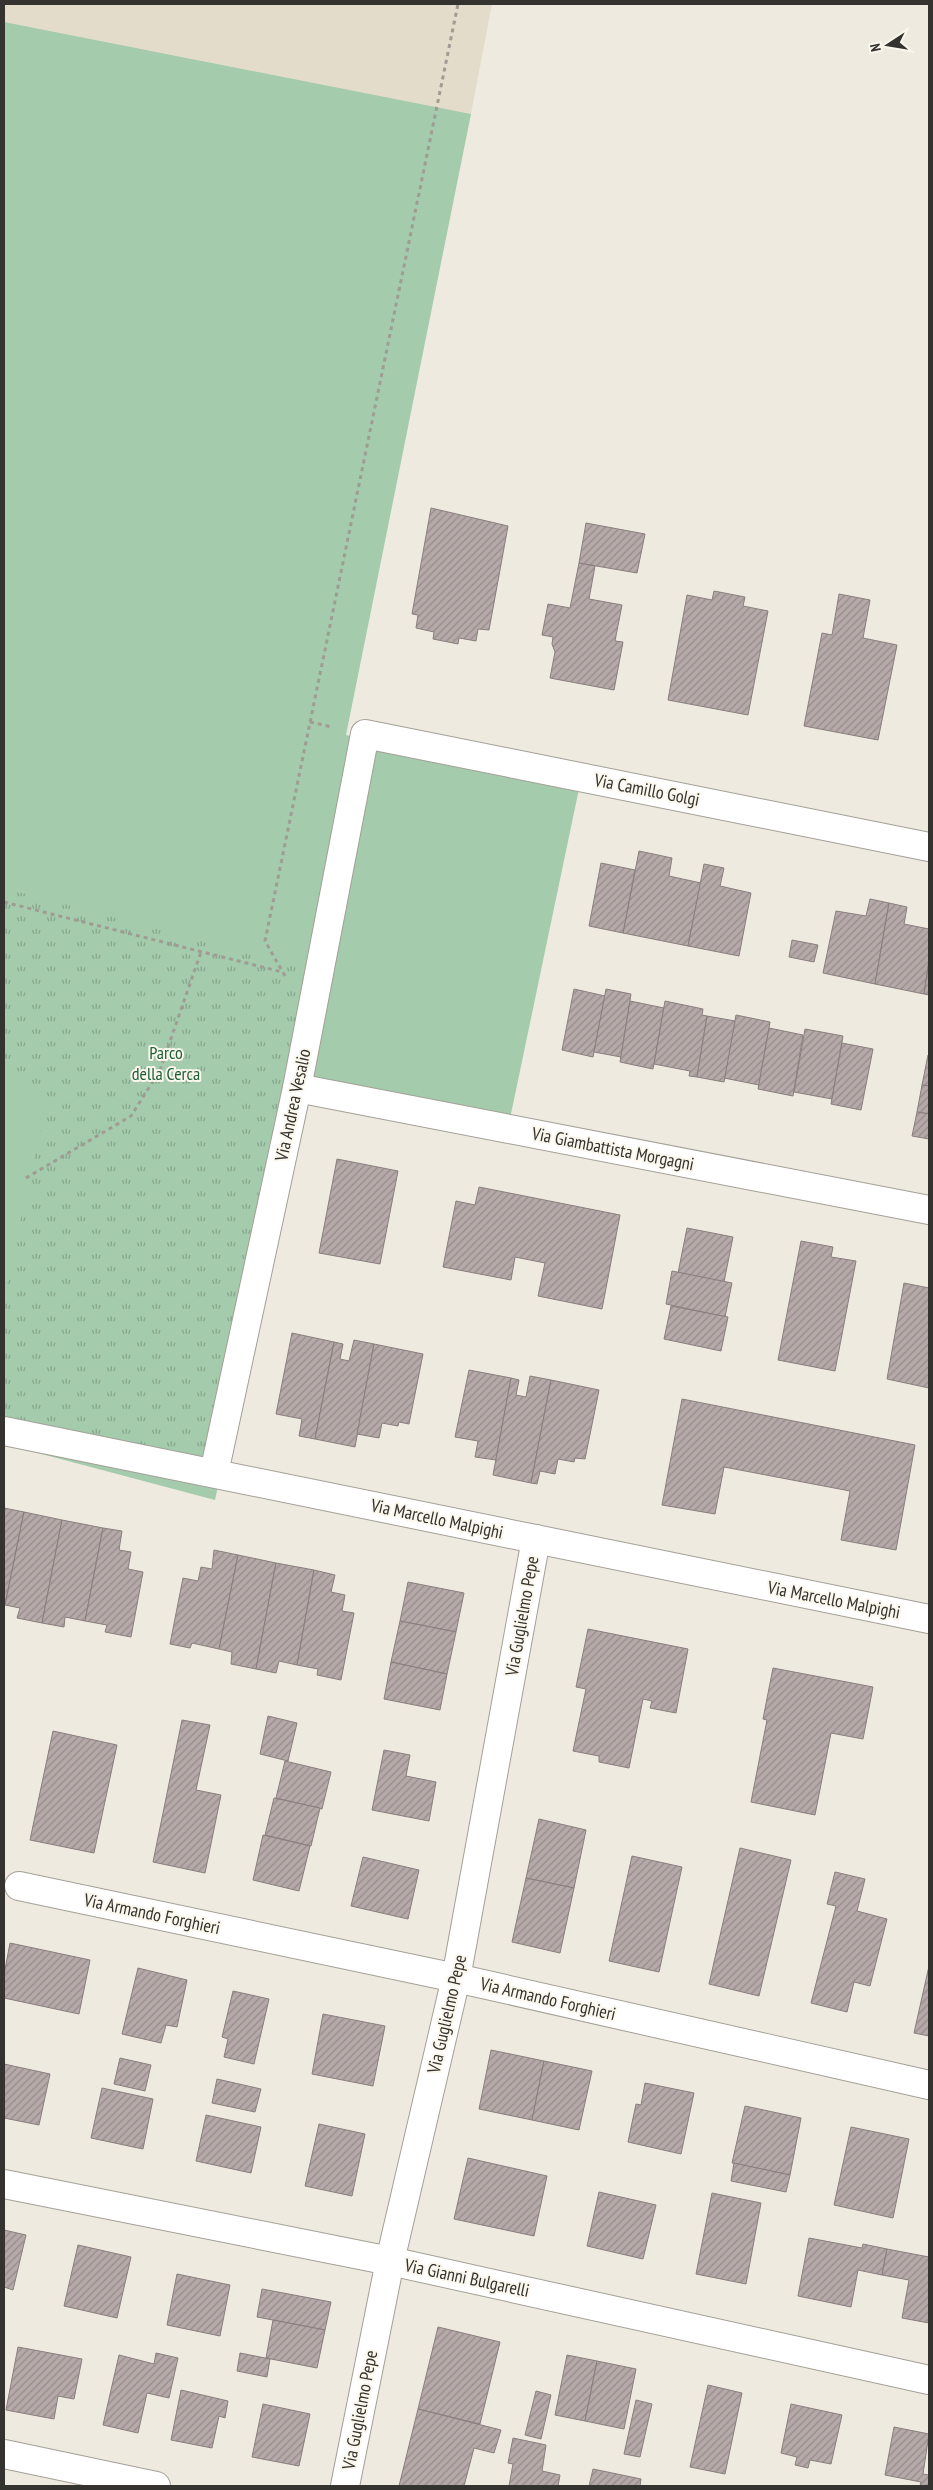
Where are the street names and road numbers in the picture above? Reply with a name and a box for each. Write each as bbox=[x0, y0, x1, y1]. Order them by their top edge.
street label: Via Camillo Golgi bbox=[592, 768, 702, 811]
street label: Via Andrea Vesalio bbox=[269, 1047, 316, 1164]
street label: Via Giambattista Morgagni bbox=[529, 1121, 696, 1175]
street label: Via Marcello Malpighi bbox=[368, 1493, 505, 1544]
street label: Via Guglielmo Pepe bbox=[499, 1554, 543, 1678]
street label: Via Marcello Malpighi bbox=[765, 1575, 902, 1624]
street label: Via Armando Forghieri bbox=[81, 1888, 222, 1939]
street label: Via Guglielmo Pepe bbox=[421, 1952, 471, 2076]
street label: Via Armando Forghieri bbox=[477, 1972, 618, 2025]
street label: Via Gianni Bulgarelli bbox=[402, 2253, 532, 2302]
street label: Via Guglielmo Pepe bbox=[336, 2348, 382, 2472]

